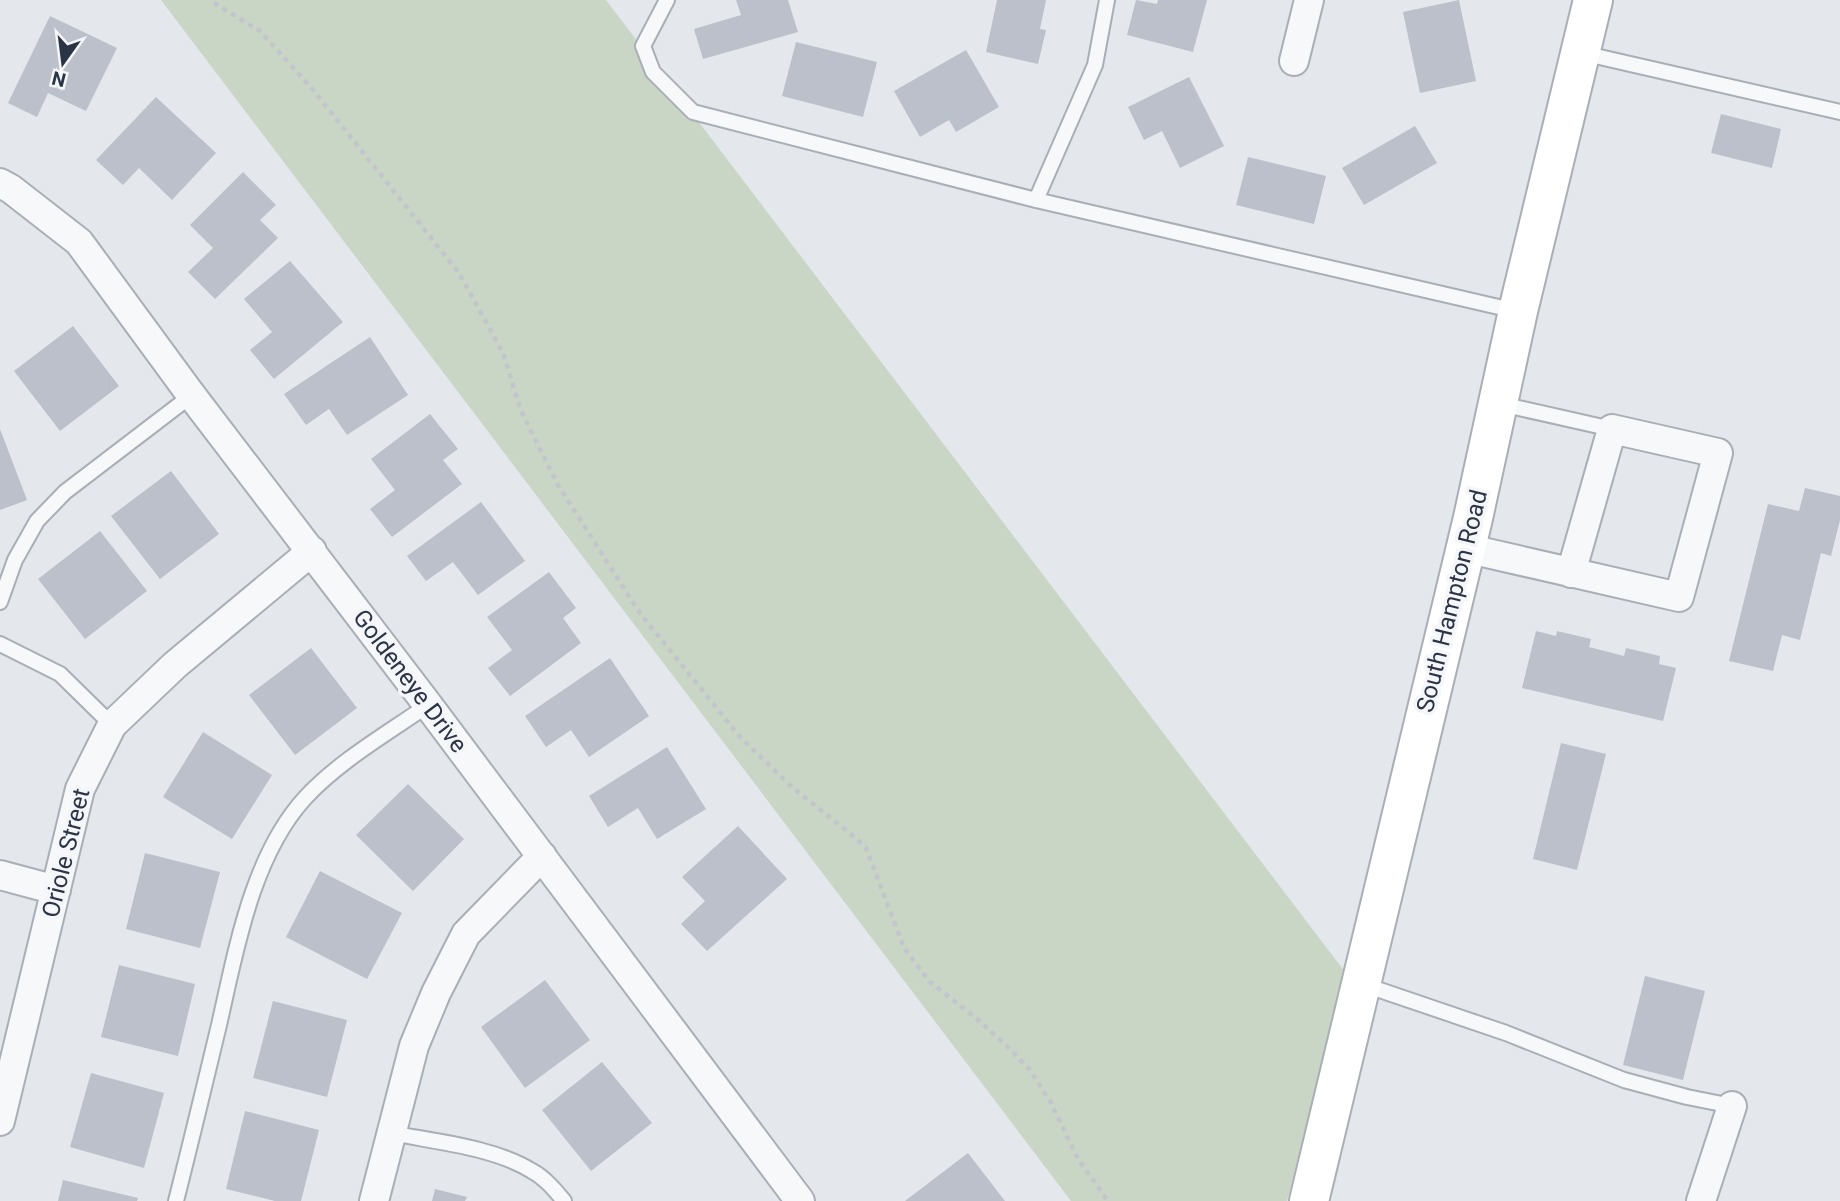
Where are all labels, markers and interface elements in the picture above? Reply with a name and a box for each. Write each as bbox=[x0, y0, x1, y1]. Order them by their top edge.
north arrow bbox=[28, 28, 98, 98]
text: N bbox=[50, 66, 68, 92]
street label: South Hampton Road bbox=[1411, 487, 1493, 715]
street label: Goldeneye Drive bbox=[347, 604, 473, 758]
street label: Oriole Street bbox=[36, 785, 96, 920]

